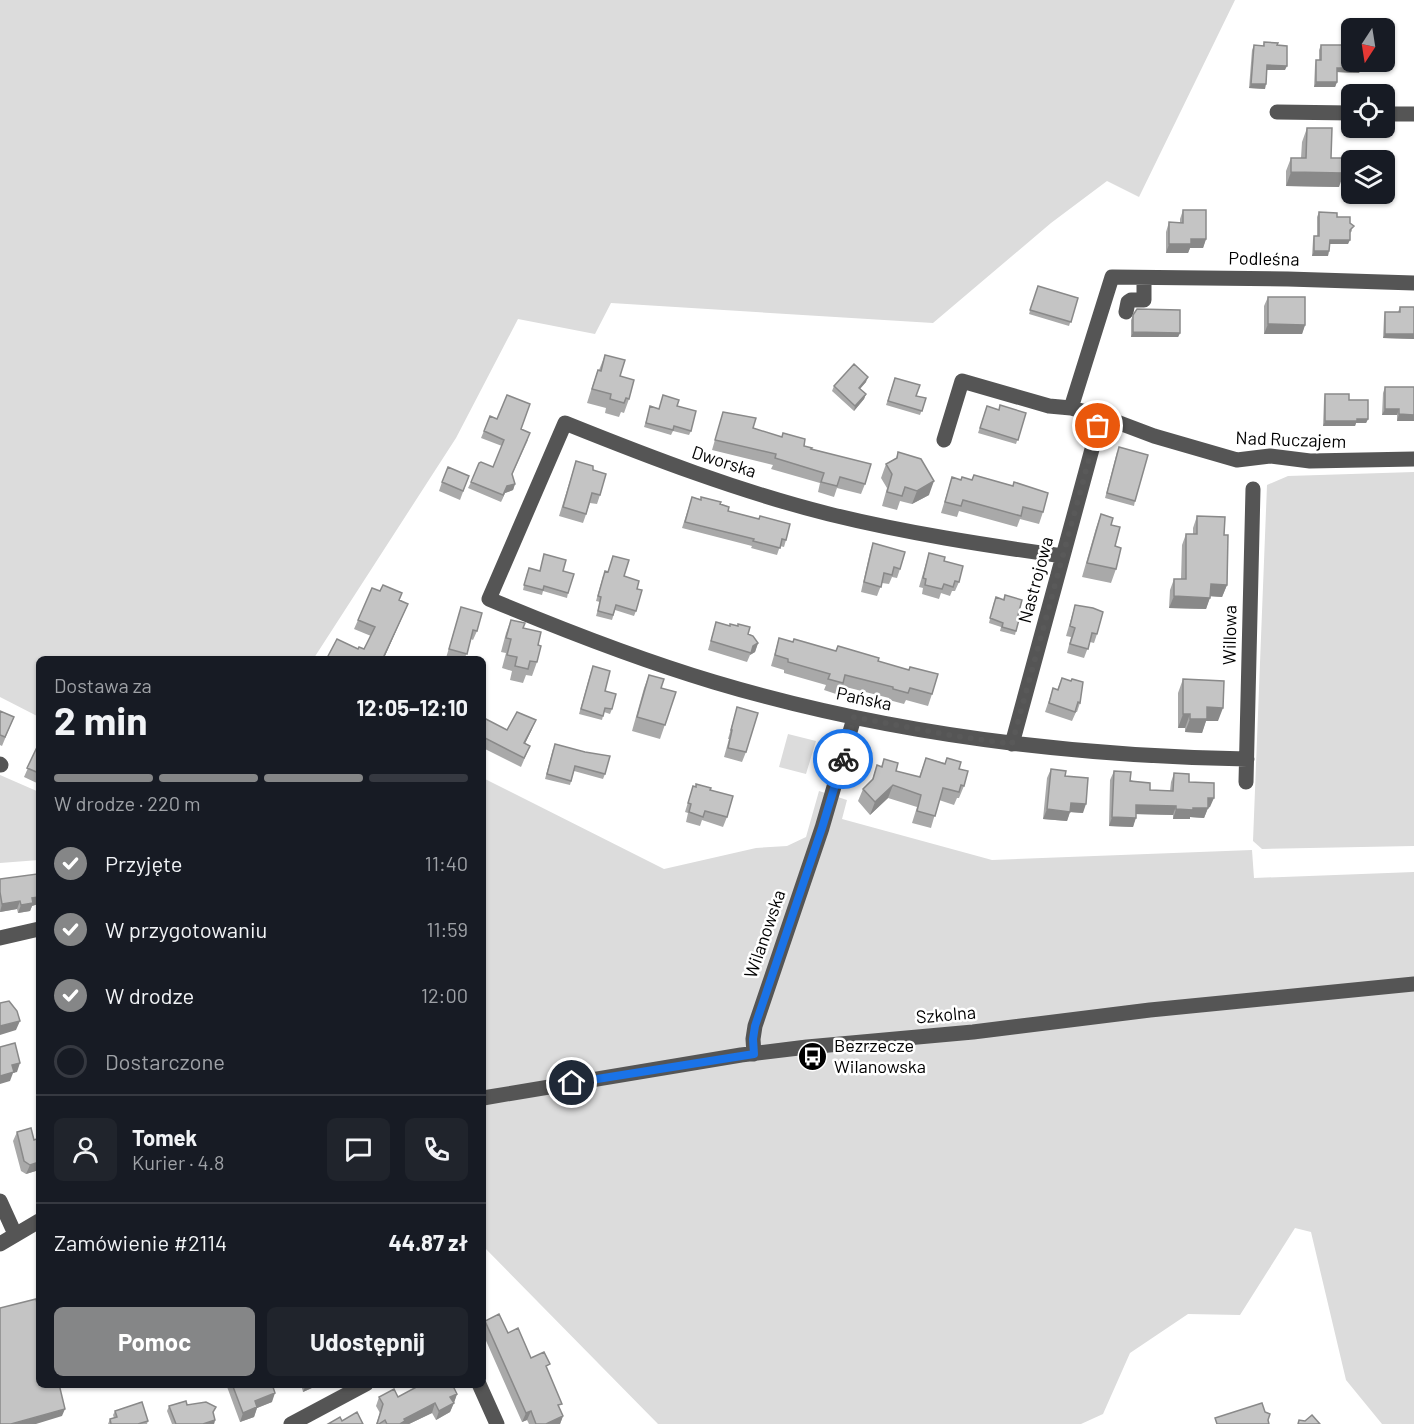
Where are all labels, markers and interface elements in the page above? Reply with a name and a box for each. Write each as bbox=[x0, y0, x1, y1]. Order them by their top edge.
north arrow bbox=[1341, 18, 1395, 72]
map controls bbox=[1341, 18, 1395, 204]
button: locate bbox=[1341, 84, 1395, 138]
button: layers bbox=[1341, 150, 1395, 204]
street label: Podleśna bbox=[1228, 246, 1300, 270]
pin bbox=[1072, 400, 1123, 451]
icon: bag bbox=[1081, 409, 1114, 442]
street label: Nad Ruczajem bbox=[1235, 426, 1347, 452]
street label: Dworska bbox=[689, 440, 759, 482]
street label: Nastrojowa bbox=[1013, 534, 1057, 625]
street label: Willowa bbox=[1217, 605, 1241, 665]
text: Dostawa za bbox=[54, 673, 152, 697]
street label: Pańska bbox=[834, 681, 894, 715]
text: 12:05–12:10 bbox=[357, 694, 468, 720]
text: 2 min bbox=[54, 696, 147, 743]
courier bbox=[813, 729, 873, 789]
icon: bike bbox=[827, 743, 860, 776]
text: W drodze · 220 m bbox=[54, 791, 201, 815]
icon: check bbox=[54, 847, 87, 880]
text: Przyjęte bbox=[105, 850, 182, 876]
text: 11:40 bbox=[425, 851, 468, 875]
street label: Wilanowska bbox=[739, 887, 789, 981]
icon: check bbox=[54, 913, 87, 946]
text: W przygotowaniu bbox=[105, 916, 267, 942]
text: 11:59 bbox=[426, 917, 468, 941]
icon: check bbox=[54, 979, 87, 1012]
text: W drodze bbox=[105, 982, 194, 1008]
text: 12:00 bbox=[421, 983, 468, 1007]
street label: Szkolna bbox=[915, 1000, 977, 1028]
place label: Bezrzecze Wilanowska bbox=[834, 1034, 926, 1077]
bus stop icon: Bezrzecze Wilanowska bbox=[797, 1040, 829, 1072]
text: Dostarczone bbox=[105, 1048, 225, 1074]
pin bbox=[546, 1057, 597, 1108]
icon: home bbox=[555, 1066, 588, 1099]
button: person bbox=[54, 1118, 117, 1181]
button: chat bbox=[327, 1118, 390, 1181]
button: phone bbox=[405, 1118, 468, 1181]
text: Tomek bbox=[132, 1124, 197, 1150]
text: Kurier · 4.8 bbox=[132, 1150, 224, 1174]
text: Zamówienie #2114 bbox=[54, 1229, 227, 1255]
text: 44.87 zł bbox=[389, 1229, 468, 1255]
button: Pomoc bbox=[54, 1307, 255, 1376]
button: Udostępnij bbox=[267, 1307, 468, 1376]

